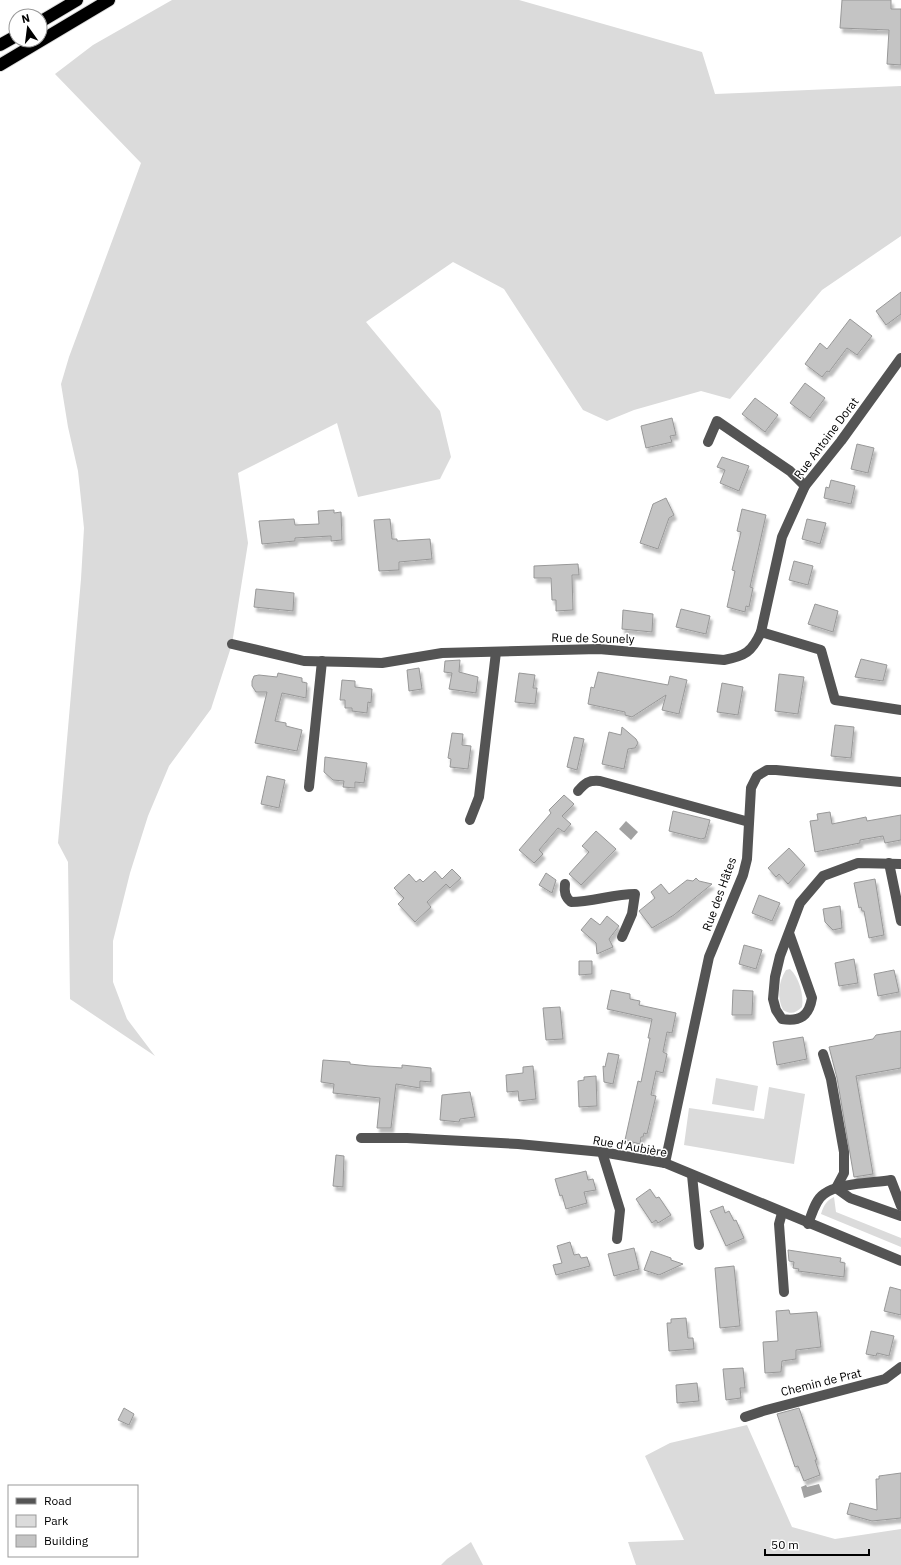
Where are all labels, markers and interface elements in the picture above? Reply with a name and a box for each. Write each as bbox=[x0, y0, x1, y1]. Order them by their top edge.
north arrow bbox=[8, 8, 48, 48]
text: N bbox=[20, 11, 31, 26]
street label: Rue Antoine Dorat bbox=[790, 394, 862, 482]
street label: Rue de Sounely bbox=[551, 630, 635, 646]
street label: Rue des Hâtes bbox=[699, 855, 739, 933]
street label: Rue d'Aubière bbox=[592, 1132, 669, 1160]
street label: Chemin de Prat bbox=[779, 1365, 863, 1399]
legend bbox=[8, 1485, 138, 1557]
text: Road bbox=[44, 1493, 72, 1508]
text: Park bbox=[44, 1513, 69, 1528]
scale bar bbox=[765, 1531, 869, 1557]
text: Building bbox=[44, 1533, 89, 1548]
text: 50 m bbox=[771, 1537, 799, 1552]

